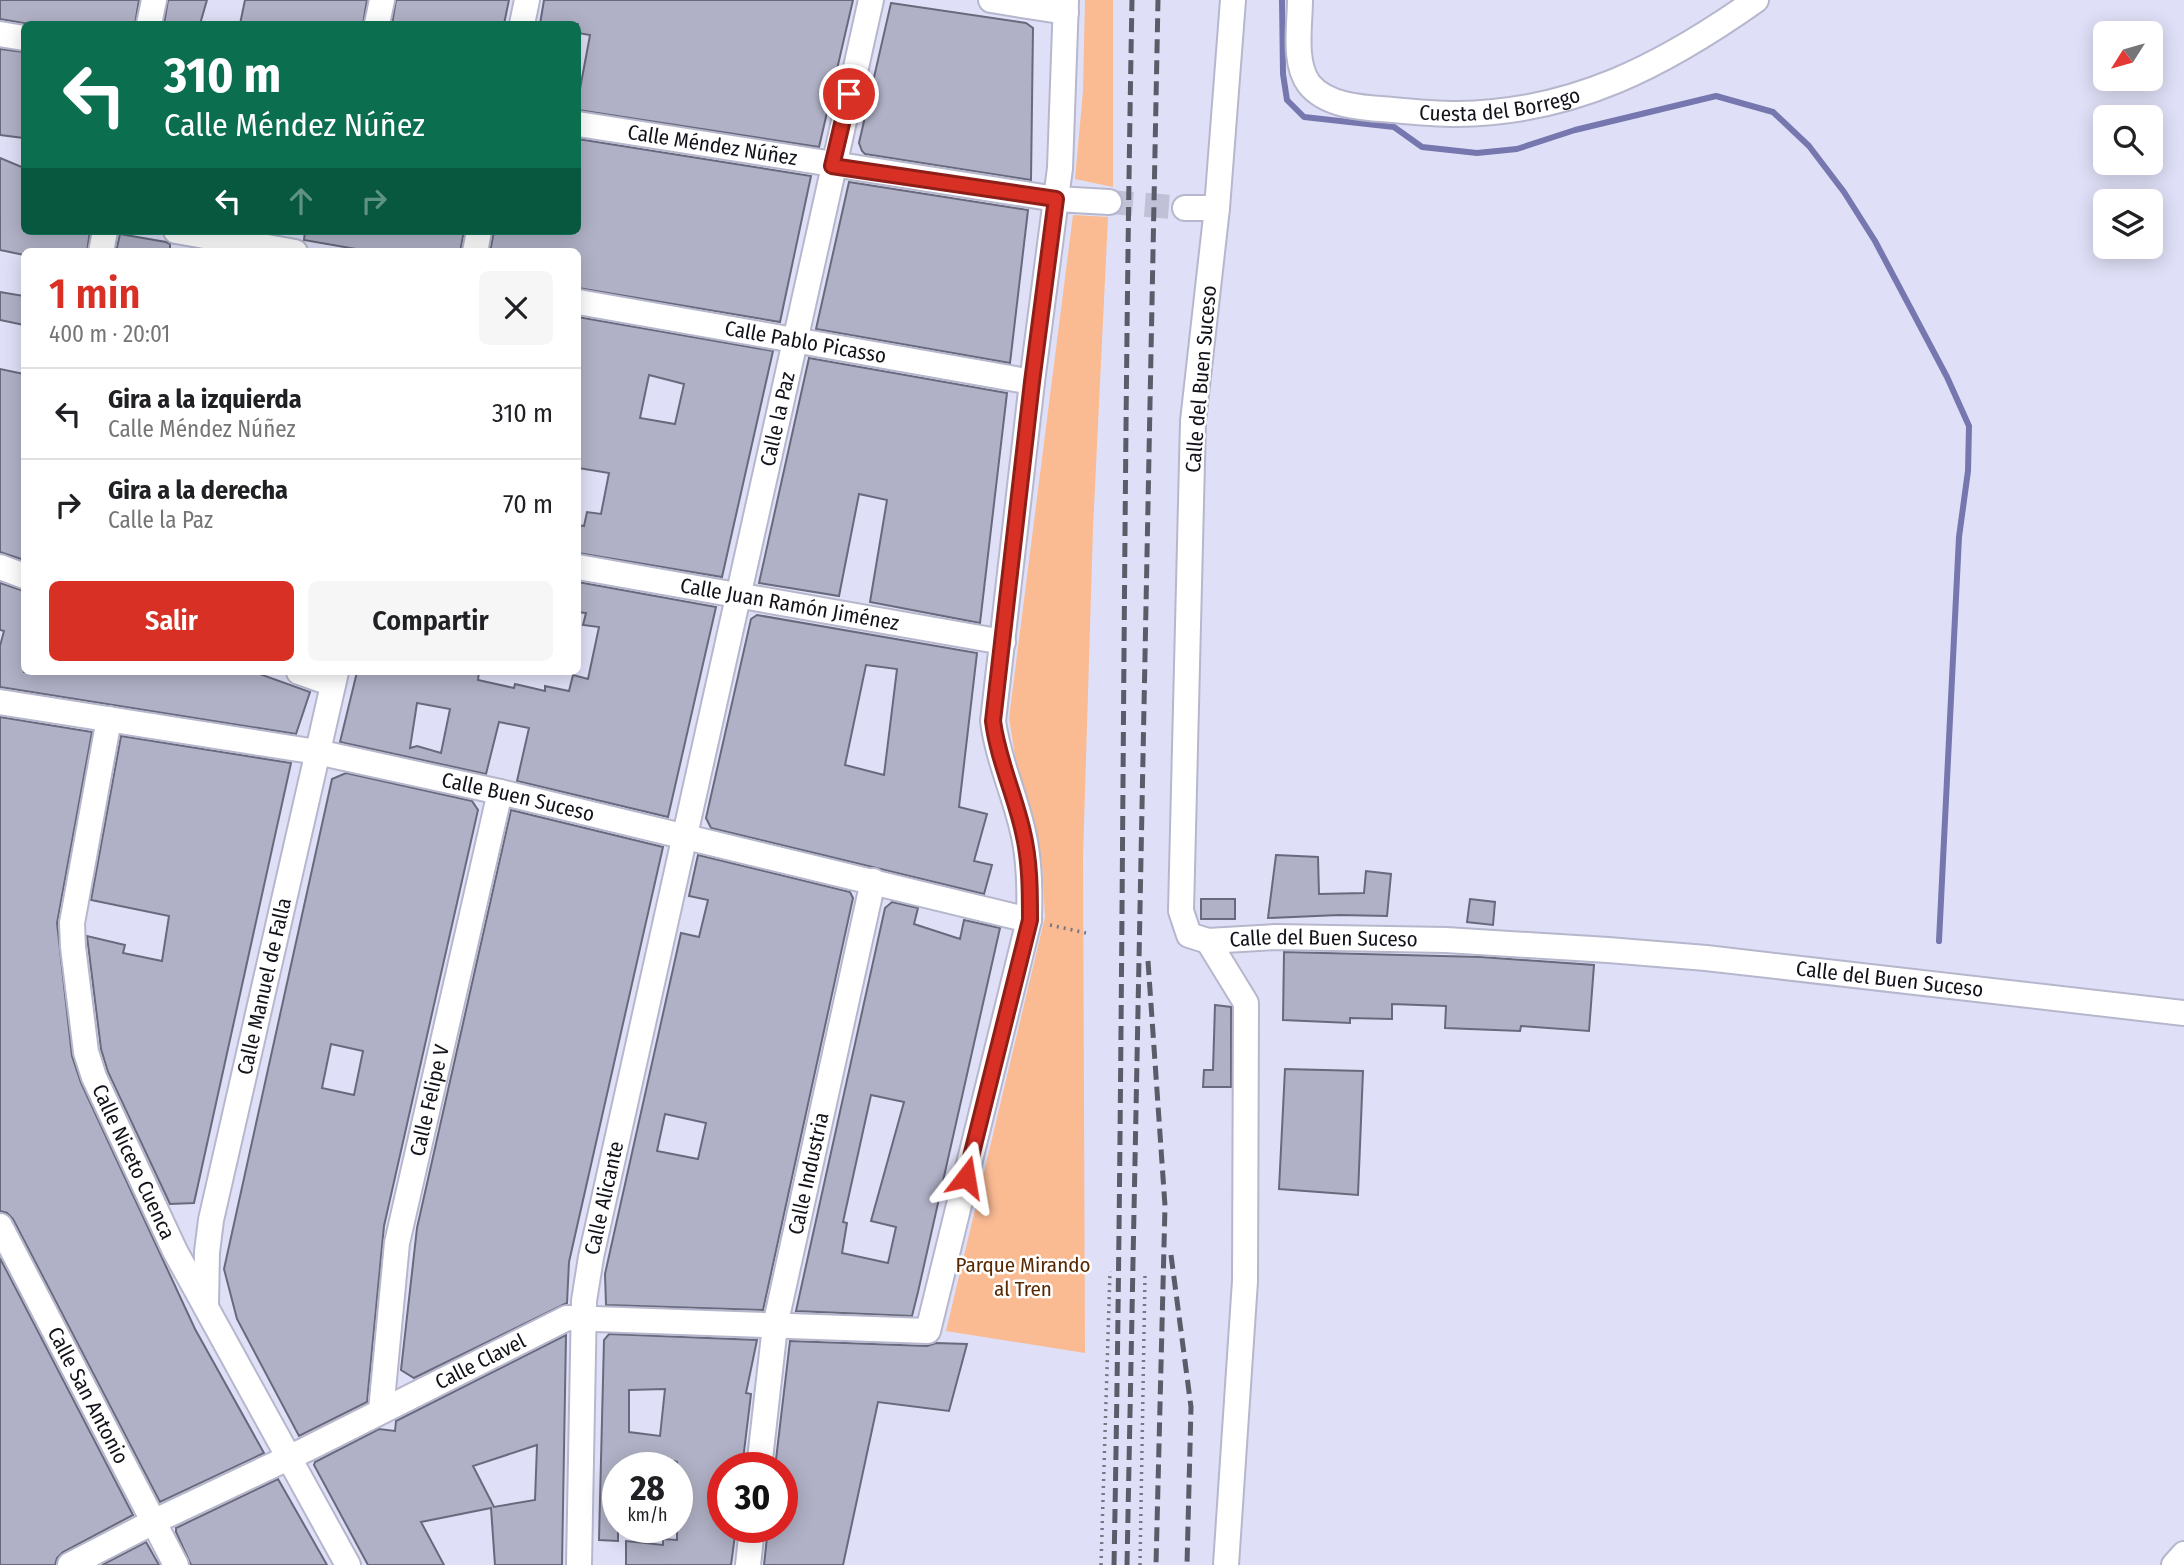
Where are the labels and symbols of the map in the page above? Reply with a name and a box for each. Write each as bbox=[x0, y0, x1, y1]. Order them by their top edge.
north arrow bbox=[2093, 21, 2163, 91]
pin bbox=[819, 64, 879, 124]
street label: Cuesta del Borrego bbox=[1418, 82, 1583, 127]
street label: Calle Méndez Núñez bbox=[626, 119, 799, 171]
street label: Calle del Buen Suceso bbox=[1180, 284, 1222, 474]
street label: Calle Pablo Picasso bbox=[723, 315, 888, 369]
street label: Calle la Paz bbox=[755, 369, 801, 469]
street label: Calle Juan Ramón Jiménez bbox=[678, 572, 901, 636]
street label: Calle Buen Suceso bbox=[439, 767, 597, 827]
street label: Calle Manuel de Falla bbox=[232, 895, 297, 1077]
street label: Calle del Buen Suceso bbox=[1229, 924, 1418, 953]
street label: Calle del Buen Suceso bbox=[1795, 955, 1985, 1003]
street label: Calle Felipe V bbox=[404, 1042, 455, 1159]
street label: Calle Niceto Cuenca bbox=[86, 1080, 181, 1244]
street label: Calle Industria bbox=[782, 1110, 835, 1237]
street label: Calle Alicante bbox=[579, 1139, 629, 1257]
position arrow bbox=[929, 1140, 1003, 1214]
park label: Parque Mirando al Tren bbox=[955, 1252, 1091, 1302]
street label: Calle San Antonio bbox=[42, 1323, 134, 1468]
street label: Calle Clavel bbox=[431, 1328, 530, 1395]
speed limit sign: 30 bbox=[707, 1452, 798, 1543]

